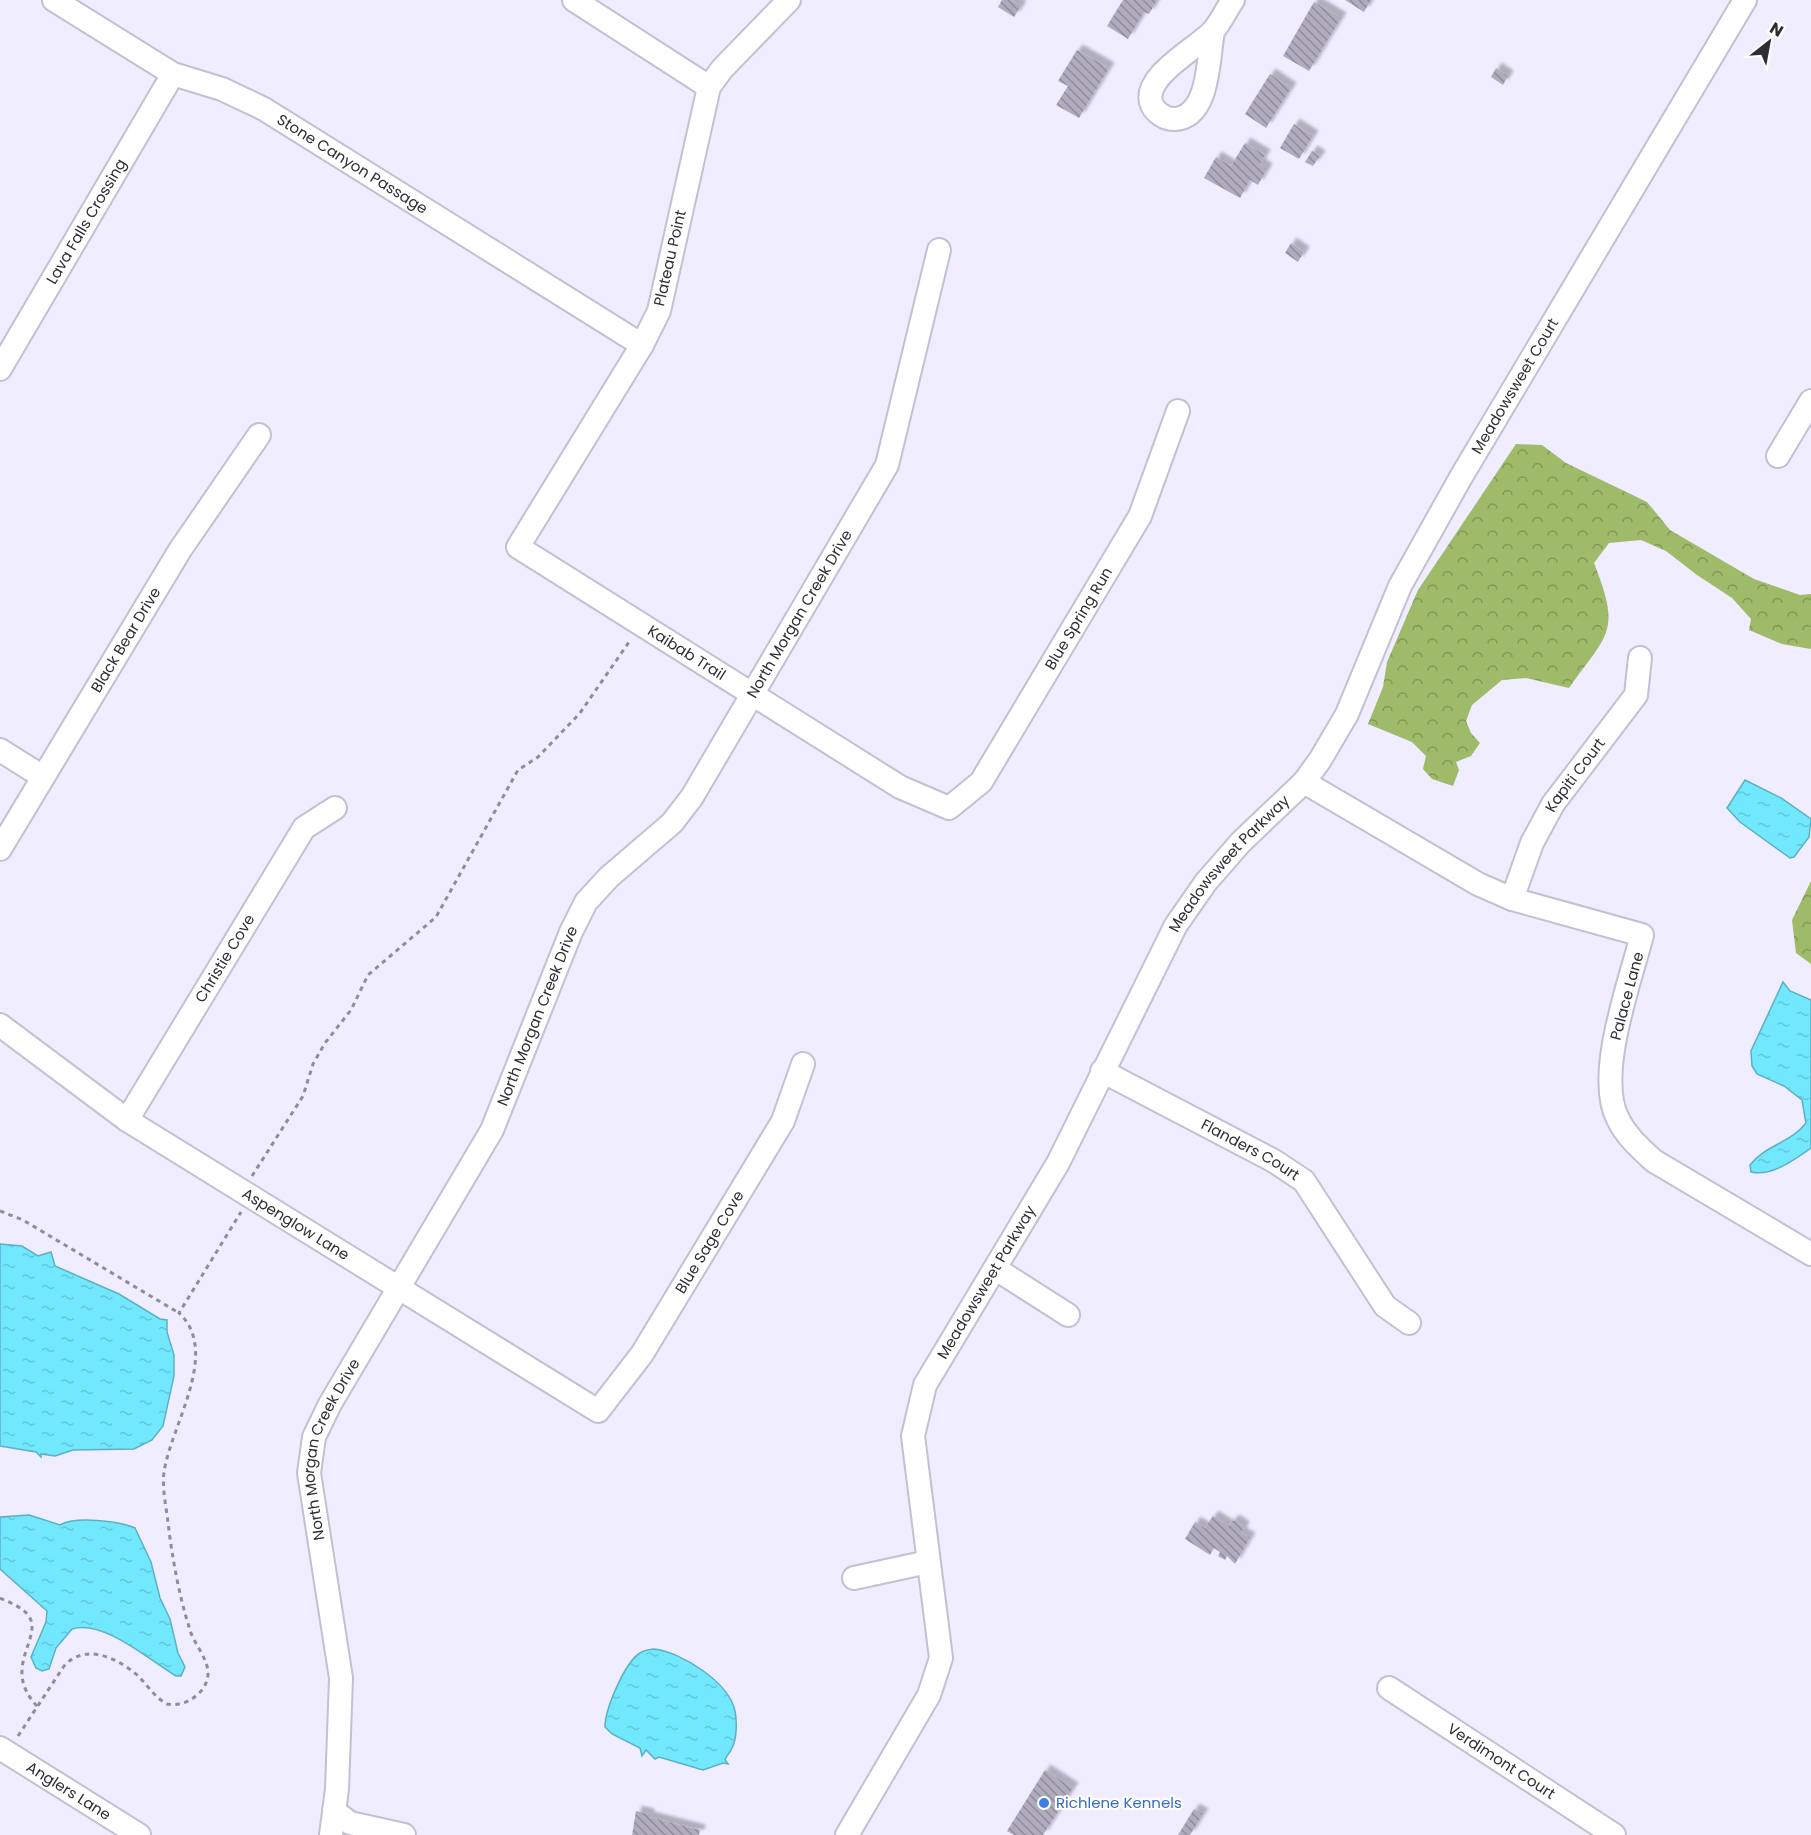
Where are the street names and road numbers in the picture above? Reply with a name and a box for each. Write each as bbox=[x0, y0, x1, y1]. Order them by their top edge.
street label: Stone Canyon Passage bbox=[273, 109, 432, 219]
street label: Lava Falls Crossing bbox=[41, 155, 131, 288]
street label: Plateau Point bbox=[648, 208, 691, 308]
street label: Meadowsweet Court bbox=[1466, 314, 1563, 458]
street label: North Morgan Creek Drive bbox=[741, 526, 857, 702]
street label: Blue Spring Run bbox=[1039, 563, 1117, 674]
street label: Black Bear Drive bbox=[86, 583, 165, 696]
street label: Kaibab Trail bbox=[644, 620, 730, 685]
street label: Kapiti Court bbox=[1540, 733, 1610, 816]
street label: Meadowsweet Parkway bbox=[1163, 790, 1294, 935]
street label: Christie Cove bbox=[190, 910, 259, 1006]
street label: North Morgan Creek Drive bbox=[492, 922, 582, 1109]
street label: Palace Lane bbox=[1605, 949, 1648, 1042]
street label: Flanders Court bbox=[1198, 1114, 1304, 1185]
street label: Aspenglow Lane bbox=[238, 1183, 354, 1265]
street label: Blue Sage Cove bbox=[670, 1186, 749, 1297]
street label: Meadowsweet Parkway bbox=[932, 1201, 1041, 1363]
street label: North Morgan Creek Drive bbox=[298, 1354, 365, 1542]
street label: Verdimont Court bbox=[1443, 1718, 1560, 1804]
street label: Anglers Lane bbox=[23, 1756, 115, 1825]

